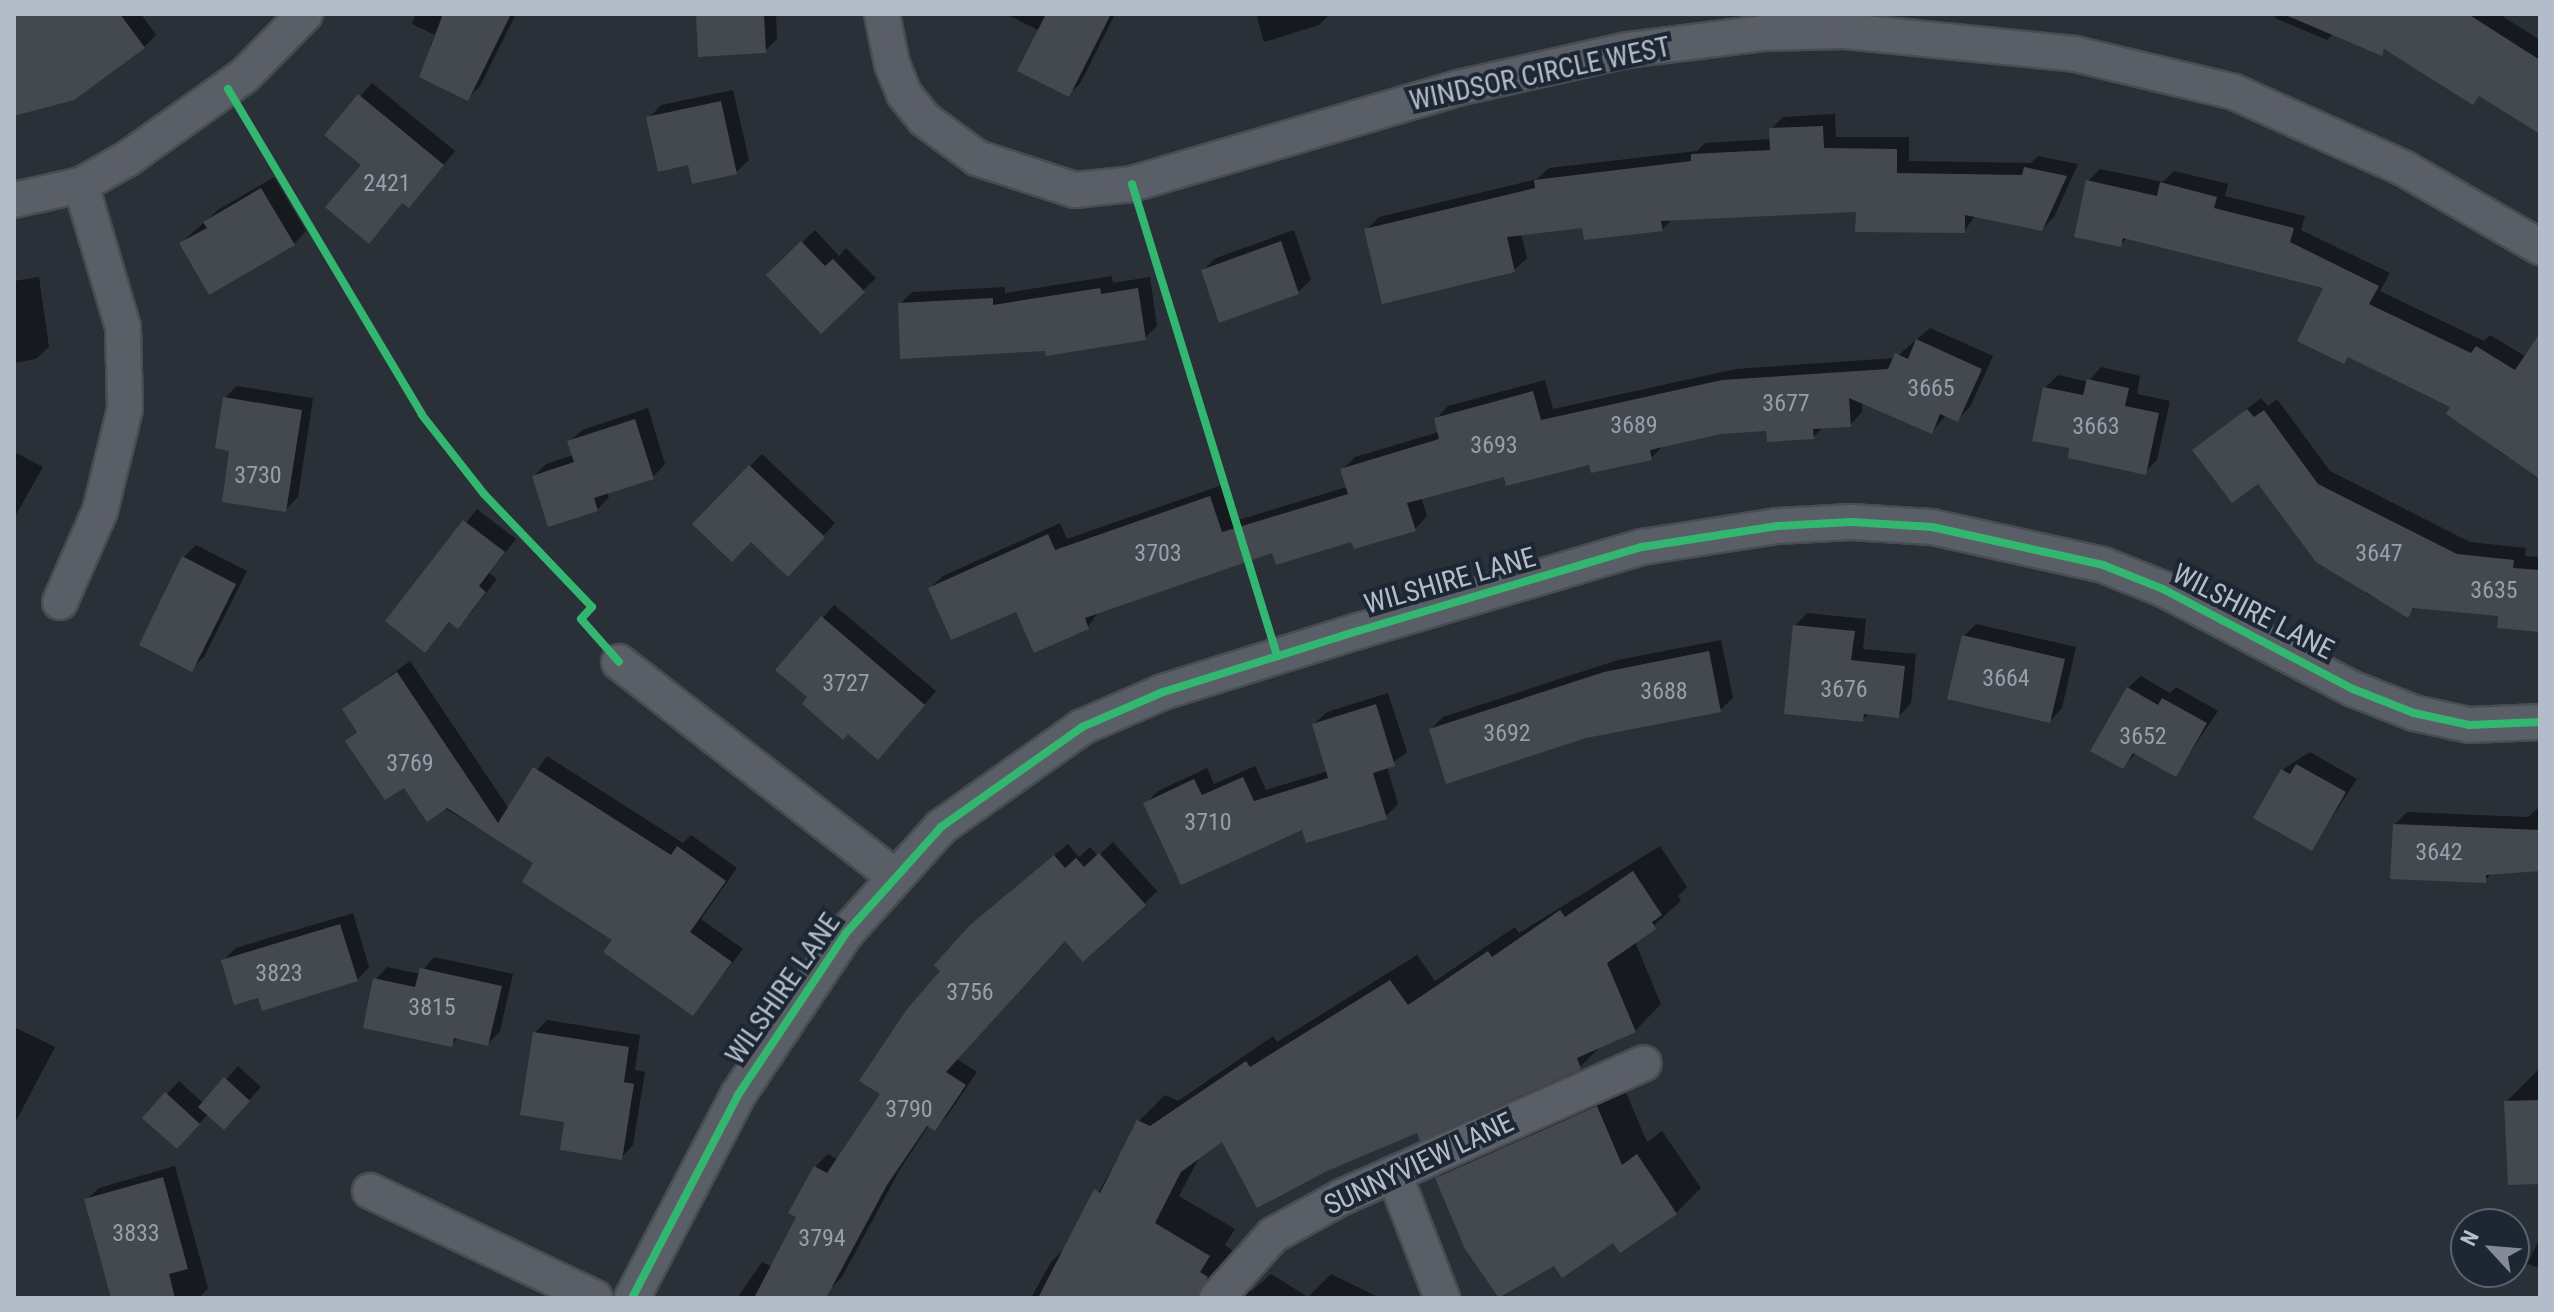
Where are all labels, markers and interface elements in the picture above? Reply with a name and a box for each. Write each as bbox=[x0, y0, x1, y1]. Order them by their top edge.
street label: WINDSOR CIRCLE WEST bbox=[1406, 30, 1674, 118]
house number: 2421 bbox=[363, 170, 411, 198]
house number: 3665 bbox=[1907, 375, 1955, 403]
house number: 3677 bbox=[1762, 390, 1810, 418]
house number: 3689 bbox=[1610, 412, 1658, 440]
house number: 3663 bbox=[2072, 413, 2120, 441]
house number: 3693 bbox=[1470, 432, 1518, 460]
house number: 3730 bbox=[234, 462, 282, 490]
house number: 3703 bbox=[1134, 540, 1182, 568]
street label: WILSHIRE LANE bbox=[1360, 540, 1540, 622]
house number: 3647 bbox=[2355, 540, 2403, 568]
street label: WILSHIRE LANE bbox=[2167, 557, 2339, 667]
house number: 3635 bbox=[2470, 577, 2518, 605]
house number: 3664 bbox=[1982, 665, 2030, 693]
house number: 3727 bbox=[822, 670, 870, 698]
house number: 3676 bbox=[1820, 676, 1868, 704]
house number: 3688 bbox=[1640, 678, 1688, 706]
house number: 3692 bbox=[1483, 720, 1531, 748]
house number: 3652 bbox=[2119, 723, 2167, 751]
house number: 3769 bbox=[386, 750, 434, 778]
house number: 3710 bbox=[1184, 809, 1232, 837]
house number: 3642 bbox=[2415, 839, 2463, 867]
street label: WILSHIRE LANE bbox=[719, 907, 847, 1071]
house number: 3823 bbox=[255, 960, 303, 988]
house number: 3756 bbox=[946, 979, 994, 1007]
house number: 3815 bbox=[408, 994, 456, 1022]
house number: 3790 bbox=[885, 1096, 933, 1124]
street label: SUNNYVIEW LANE bbox=[1319, 1105, 1519, 1223]
north arrow bbox=[2450, 1208, 2530, 1288]
house number: 3833 bbox=[112, 1220, 160, 1248]
house number: 3794 bbox=[798, 1225, 846, 1253]
text: N bbox=[2456, 1227, 2484, 1250]

